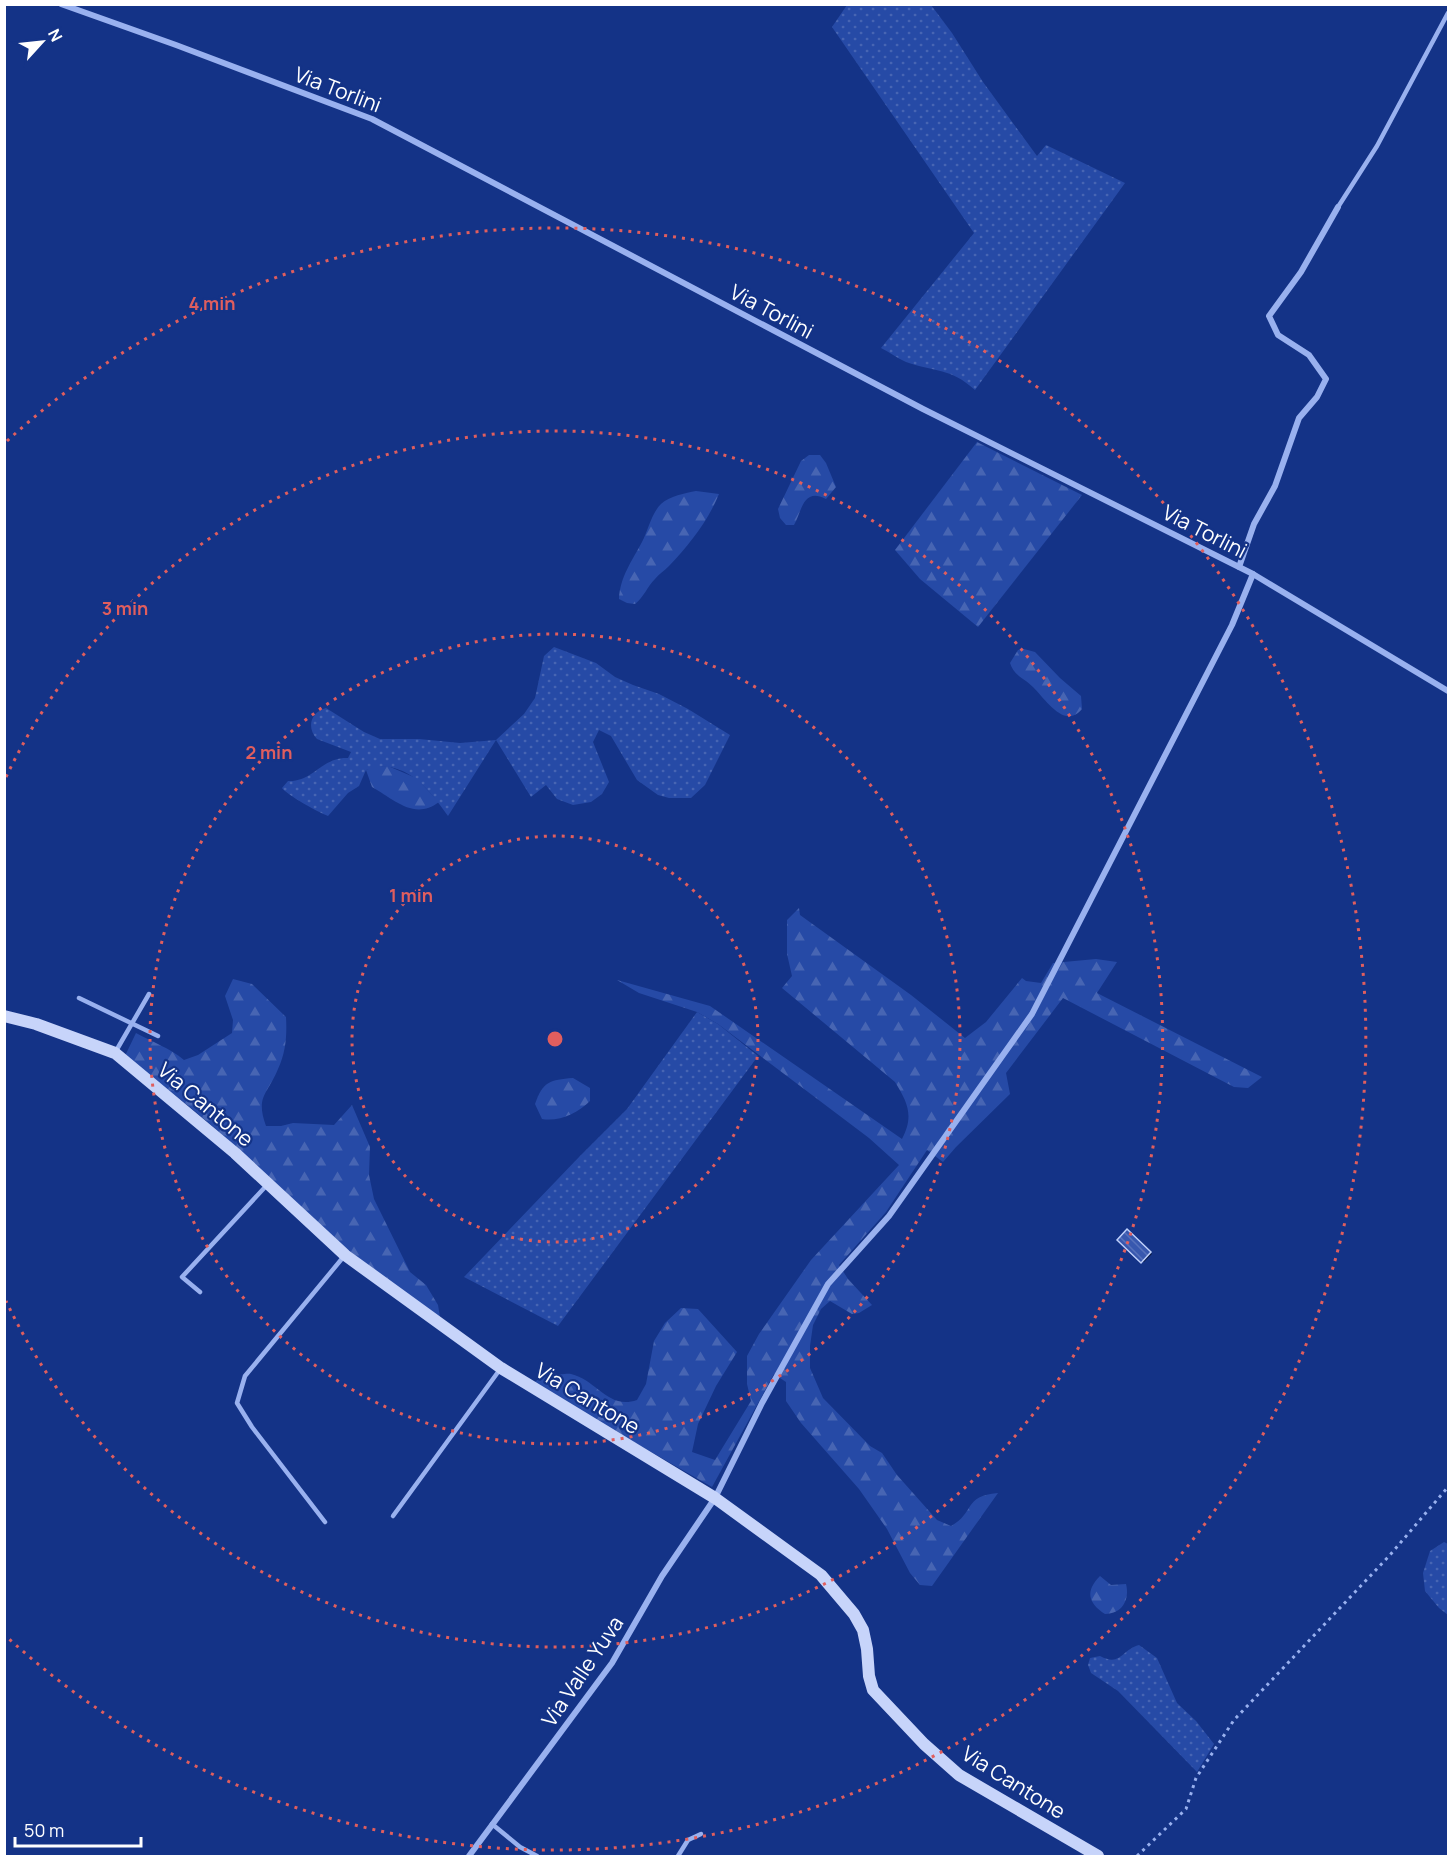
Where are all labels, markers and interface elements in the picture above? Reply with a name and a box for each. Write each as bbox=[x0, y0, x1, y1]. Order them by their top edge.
north arrow bbox=[12, 12, 72, 72]
text: N bbox=[43, 25, 68, 45]
street label: Via Torlini bbox=[290, 60, 386, 118]
street label: Via Torlini bbox=[725, 277, 819, 345]
text: 4 min bbox=[188, 291, 236, 315]
street label: Via Torlini bbox=[1158, 498, 1252, 564]
text: 3 min bbox=[102, 596, 148, 620]
text: 2 min bbox=[246, 740, 292, 764]
text: 1 min bbox=[389, 883, 433, 907]
centre of rings bbox=[545, 1029, 565, 1049]
street label: Via Cantone bbox=[152, 1056, 260, 1152]
street label: Via Cantone bbox=[531, 1356, 645, 1440]
street label: Via Valle Yuva bbox=[535, 1610, 629, 1732]
street label: Via Cantone bbox=[957, 1739, 1071, 1825]
scale bar bbox=[15, 1810, 141, 1848]
text: 50 m bbox=[24, 1818, 64, 1842]

